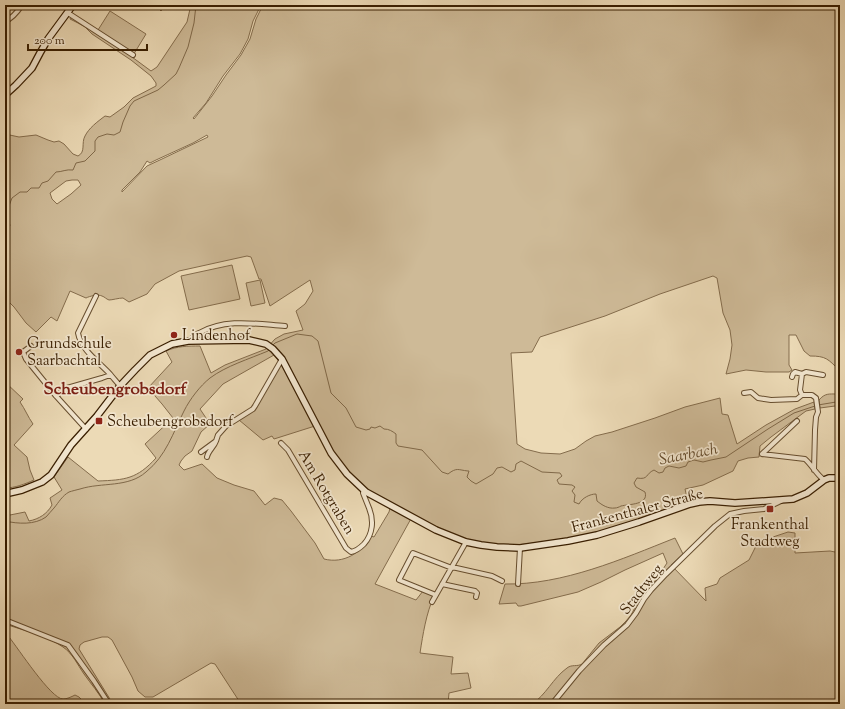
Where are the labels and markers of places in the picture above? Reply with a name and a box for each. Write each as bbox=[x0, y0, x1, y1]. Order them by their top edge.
place label: Lindenhof bbox=[182, 326, 251, 347]
marker: Lindenhof bbox=[169, 330, 179, 340]
place label: Grundschule Saarbachtal bbox=[27, 334, 112, 372]
marker: Grundschule Saarbachtal bbox=[14, 347, 24, 357]
place label: Scheubengrobsdorf bbox=[107, 412, 234, 433]
marker: Scheubengrobsdorf bbox=[94, 416, 104, 426]
marker: Frankenthal Stadtweg bbox=[765, 504, 775, 514]
place label: Frankenthal Stadtweg bbox=[731, 515, 809, 553]

